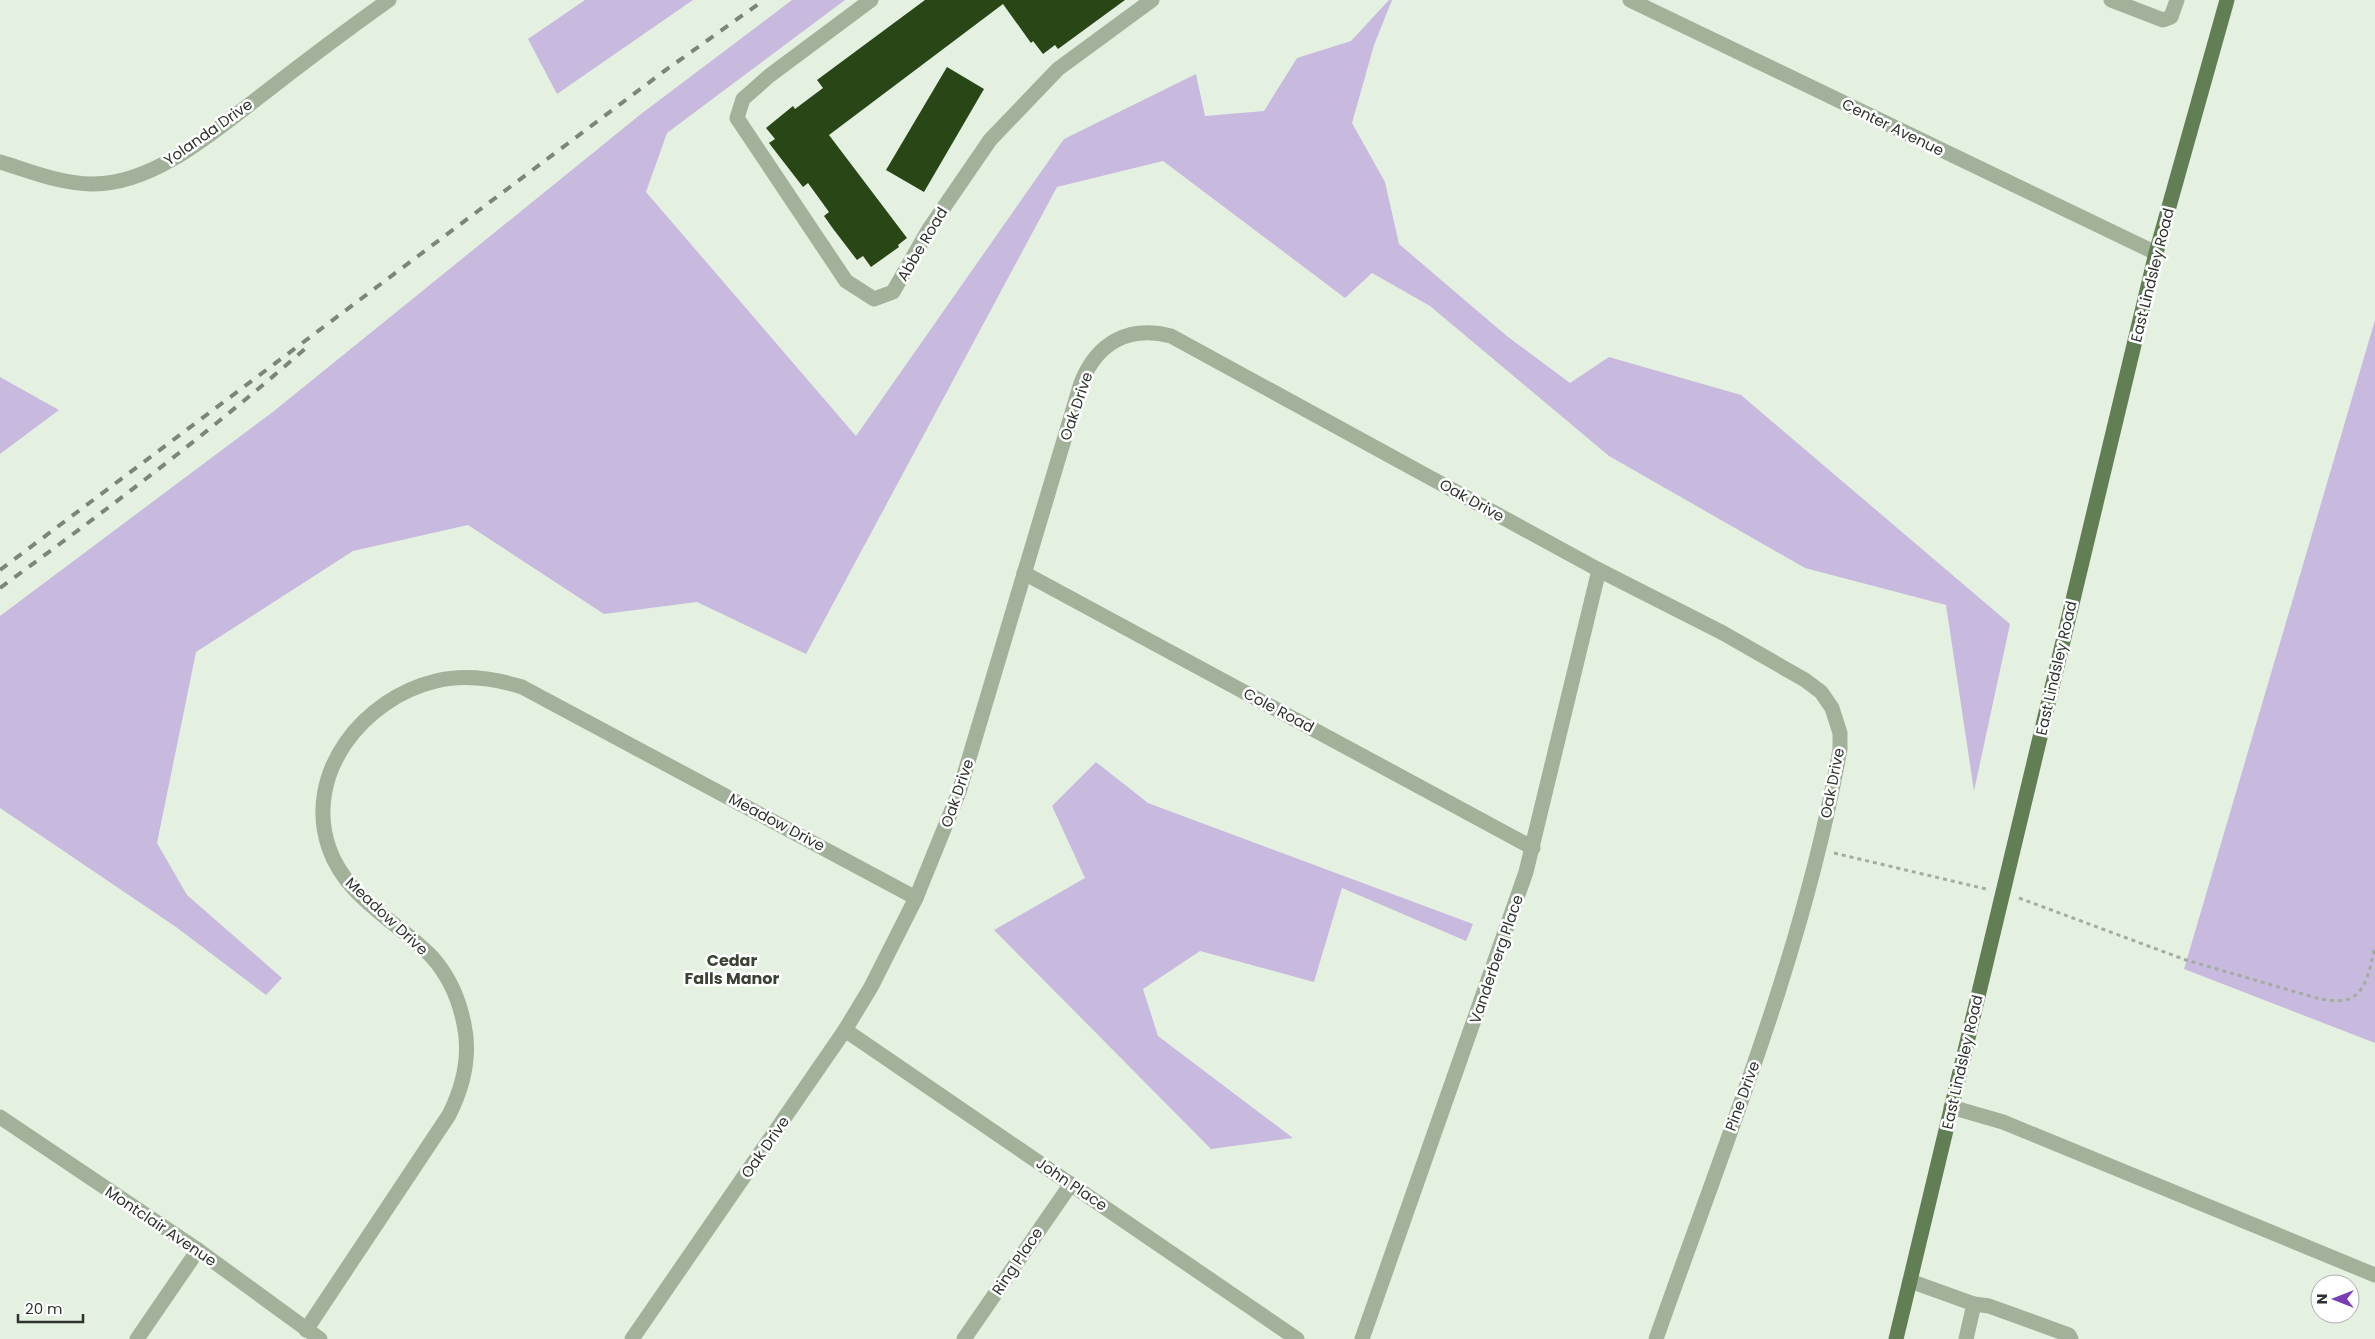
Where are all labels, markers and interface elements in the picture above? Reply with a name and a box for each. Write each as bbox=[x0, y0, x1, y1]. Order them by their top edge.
street label: Center Avenue bbox=[1838, 93, 1948, 161]
street label: Yolanda Drive bbox=[160, 94, 256, 170]
street label: Abbe Road bbox=[892, 203, 952, 285]
street label: East Lindsley Road bbox=[2125, 206, 2179, 344]
street label: Oak Drive bbox=[1054, 369, 1098, 443]
street label: Oak Drive bbox=[1436, 474, 1508, 526]
street label: East Lindsley Road bbox=[2030, 599, 2082, 737]
street label: Cole Road bbox=[1240, 683, 1318, 737]
street label: Oak Drive bbox=[1815, 746, 1849, 820]
street label: Oak Drive bbox=[935, 756, 979, 830]
street label: Meadow Drive bbox=[725, 788, 829, 856]
street label: Meadow Drive bbox=[341, 872, 433, 960]
street label: Vanderberg Place bbox=[1464, 892, 1528, 1026]
district label: Cedar Falls Manor bbox=[685, 949, 780, 990]
street label: East Lindsley Road bbox=[1936, 993, 1988, 1131]
street label: Pine Drive bbox=[1720, 1058, 1764, 1134]
street label: Oak Drive bbox=[736, 1112, 794, 1182]
street label: John Place bbox=[1032, 1152, 1112, 1216]
street label: Montclair Avenue bbox=[101, 1181, 221, 1271]
street label: Ring Place bbox=[987, 1223, 1047, 1299]
north arrow bbox=[2310, 1274, 2360, 1324]
scale bar bbox=[18, 1292, 82, 1324]
text: N bbox=[2312, 1294, 2332, 1304]
text: 20 m bbox=[25, 1298, 63, 1319]

